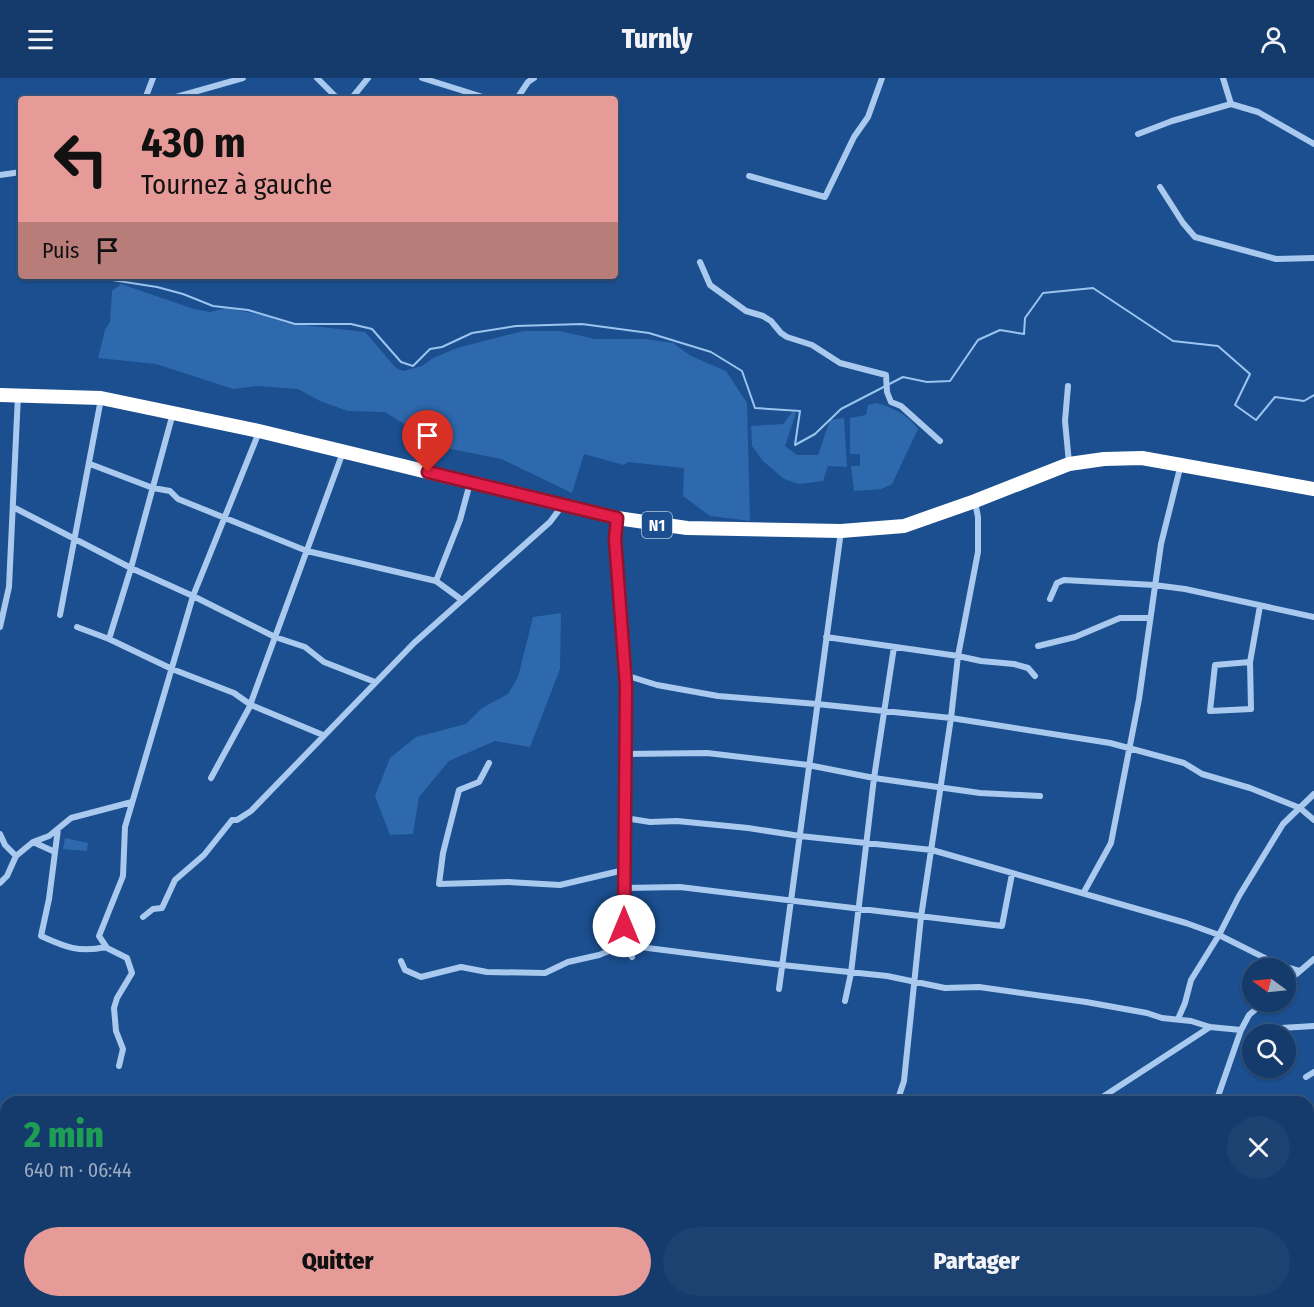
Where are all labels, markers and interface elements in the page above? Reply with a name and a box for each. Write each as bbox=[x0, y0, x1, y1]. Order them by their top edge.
icon: menu bbox=[24, 23, 57, 56]
text: Turnly bbox=[622, 23, 692, 55]
icon: person bbox=[1257, 23, 1290, 56]
text: 430 m bbox=[141, 118, 246, 168]
icon: left bbox=[42, 120, 120, 198]
text: Tournez à gauche bbox=[141, 169, 332, 201]
icon: arrive bbox=[91, 234, 124, 267]
text: Puis bbox=[42, 237, 79, 264]
pin bbox=[402, 410, 453, 472]
icon: arrive bbox=[411, 419, 444, 452]
road number: N1 bbox=[642, 512, 672, 538]
position arrow bbox=[592, 894, 656, 958]
north arrow bbox=[1242, 958, 1296, 1012]
map controls bbox=[1242, 958, 1296, 1078]
button: search bbox=[1242, 1024, 1296, 1078]
text: 2 min bbox=[24, 1113, 104, 1157]
button: close bbox=[1227, 1116, 1290, 1179]
text: 640 m · 06:44 bbox=[24, 1158, 132, 1182]
button: Quitter bbox=[24, 1227, 651, 1296]
button: Partager bbox=[663, 1227, 1290, 1296]

